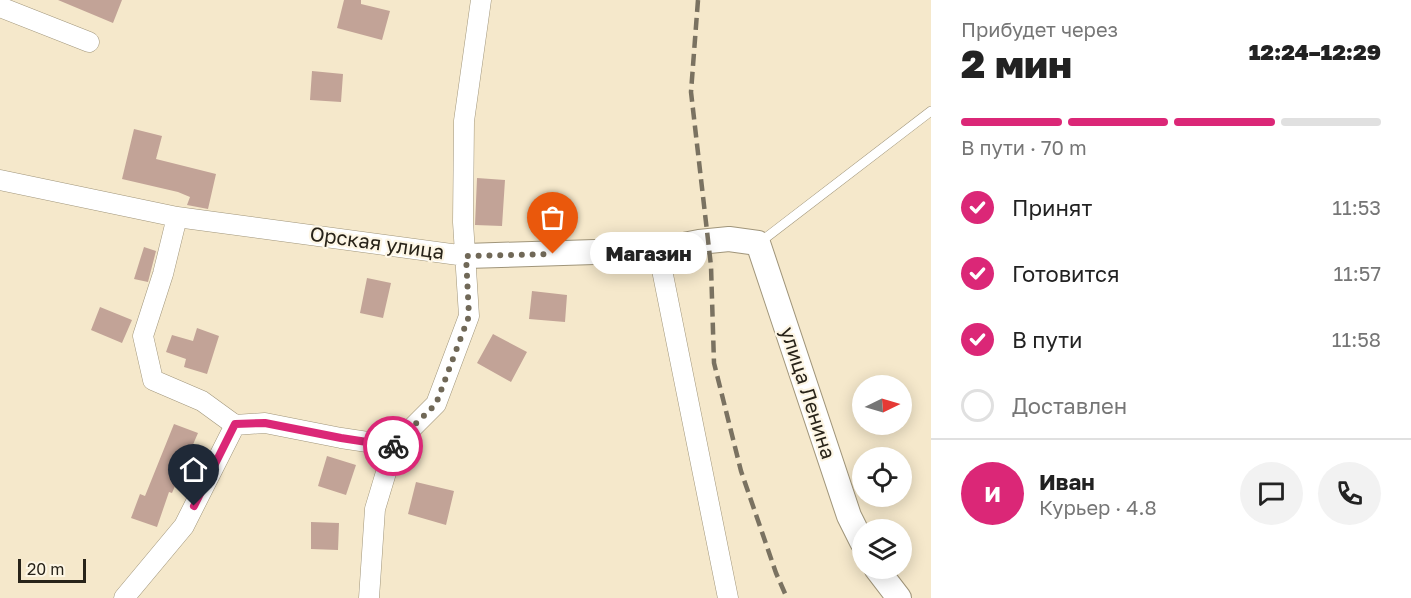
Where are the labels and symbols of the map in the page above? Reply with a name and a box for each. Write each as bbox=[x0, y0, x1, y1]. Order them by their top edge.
pin bbox=[527, 192, 578, 254]
street label: Орская улица bbox=[308, 221, 446, 263]
callout: Магазин bbox=[589, 233, 706, 275]
street label: улица Ленина bbox=[776, 324, 842, 462]
north arrow bbox=[852, 375, 912, 435]
courier bbox=[363, 416, 423, 476]
pin bbox=[168, 444, 219, 506]
scale bar bbox=[18, 556, 86, 584]

